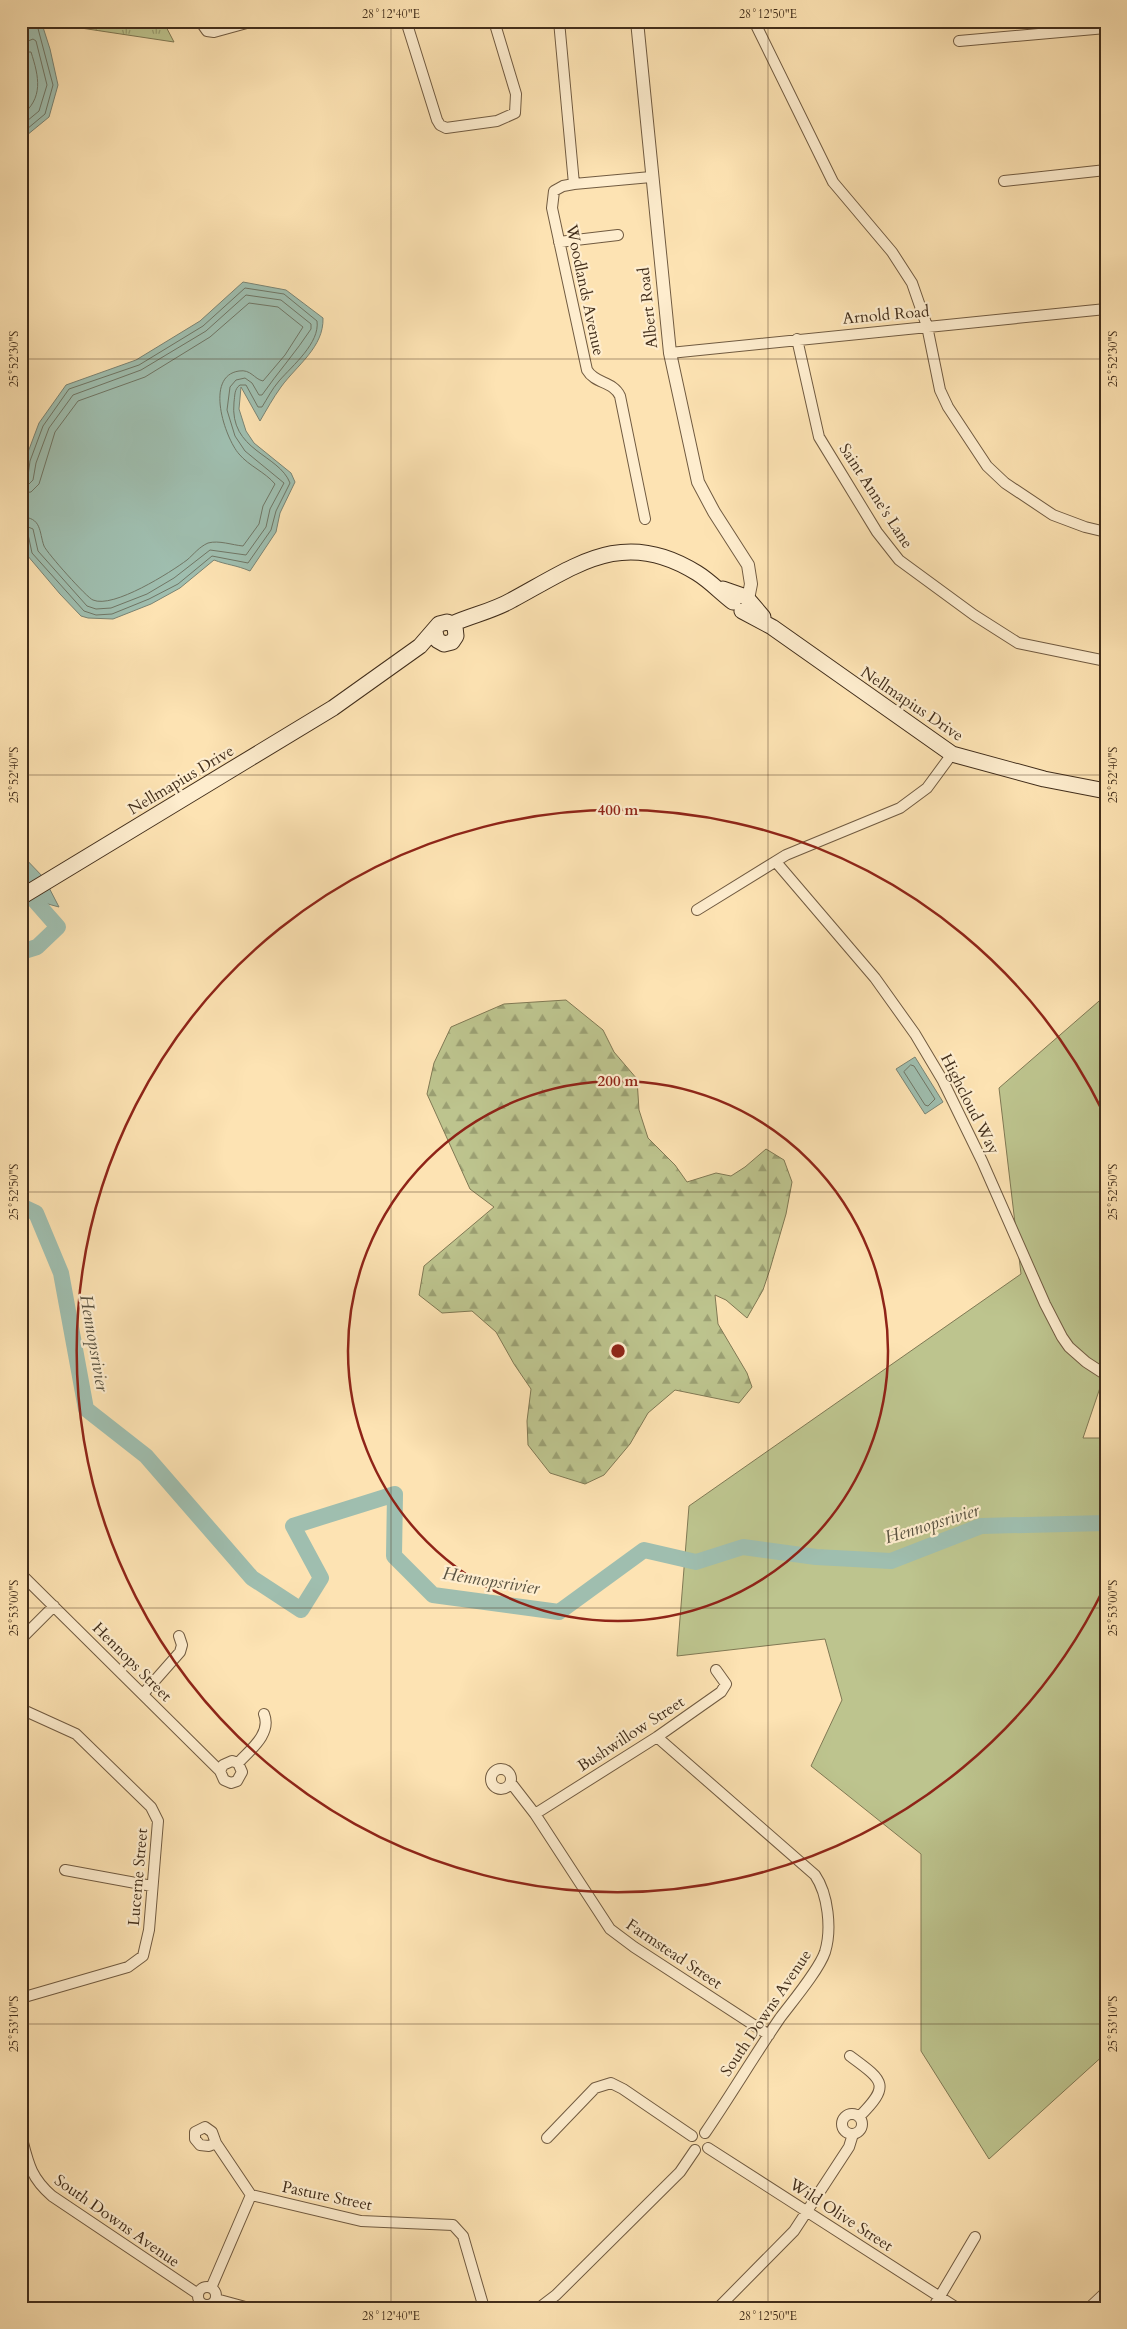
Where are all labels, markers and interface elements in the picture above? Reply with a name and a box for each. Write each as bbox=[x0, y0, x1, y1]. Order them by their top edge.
text: 28°12'40"E bbox=[362, 6, 420, 22]
text: 28°12'50"E bbox=[739, 6, 797, 22]
street label: Woodlands Avenue bbox=[560, 221, 610, 358]
street label: Albert Road bbox=[633, 266, 663, 350]
street label: Arnold Road bbox=[842, 300, 931, 330]
text: 25°52'30"S bbox=[6, 331, 22, 387]
text: 25°52'30"S bbox=[1105, 331, 1121, 387]
street label: Saint Anne's Lane bbox=[834, 439, 918, 553]
street label: Nellmapius Drive bbox=[856, 661, 968, 747]
street label: Nellmapius Drive bbox=[124, 740, 238, 820]
text: 25°52'40"S bbox=[6, 747, 22, 803]
text: 25°52'40"S bbox=[1105, 747, 1121, 803]
text: 400 m bbox=[598, 800, 639, 820]
street label: Highcloud Way bbox=[935, 1050, 1005, 1159]
text: 200 m bbox=[598, 1071, 639, 1091]
text: 25°52'50"S bbox=[6, 1164, 22, 1220]
text: 25°52'50"S bbox=[1105, 1164, 1121, 1220]
water label: Hennopsrivier bbox=[73, 1293, 115, 1395]
centre of rings bbox=[609, 1342, 627, 1360]
water label: Hennopsrivier bbox=[881, 1497, 984, 1550]
water label: Hennopsrivier bbox=[441, 1561, 542, 1601]
text: 25°53'00"S bbox=[6, 1580, 22, 1636]
text: 25°53'00"S bbox=[1105, 1580, 1121, 1636]
street label: Hennops Street bbox=[87, 1617, 177, 1707]
street label: Bushwillow Street bbox=[573, 1691, 689, 1777]
street label: Lucerne Street bbox=[123, 1827, 153, 1927]
street label: Farmstead Street bbox=[622, 1914, 726, 1994]
street label: South Downs Avenue bbox=[715, 1945, 817, 2081]
text: 25°53'10"S bbox=[6, 1996, 22, 2052]
text: 25°53'10"S bbox=[1105, 1996, 1121, 2052]
street label: South Downs Avenue bbox=[50, 2169, 184, 2273]
street label: Wild Olive Street bbox=[784, 2173, 897, 2257]
street label: Pasture Street bbox=[280, 2176, 374, 2216]
text: 28°12'40"E bbox=[362, 2308, 420, 2324]
text: 28°12'50"E bbox=[739, 2308, 797, 2324]

